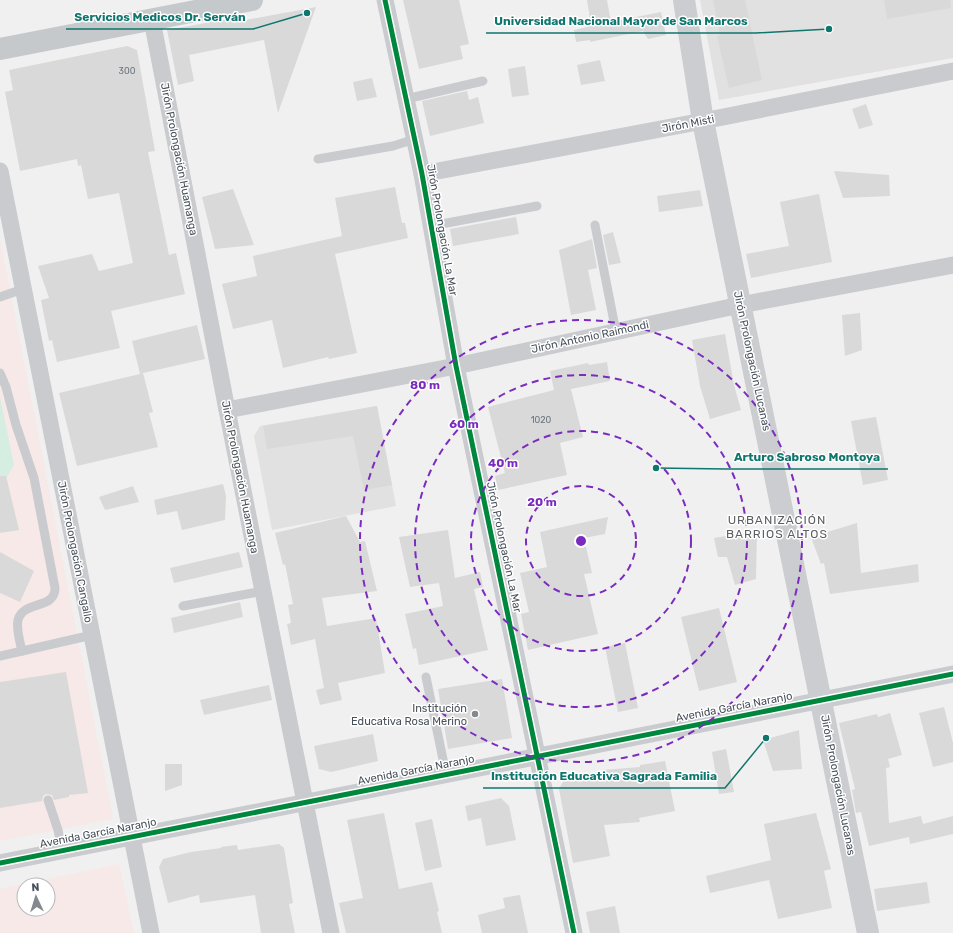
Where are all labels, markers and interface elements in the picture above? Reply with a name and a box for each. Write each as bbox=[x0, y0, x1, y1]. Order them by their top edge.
callout: Servicios Medicos Dr. Serván bbox=[66, 5, 253, 29]
callout: Universidad Nacional Mayor de San Marcos bbox=[486, 9, 756, 33]
text: Servicios Medicos Dr. Serván bbox=[74, 10, 246, 24]
text: Universidad Nacional Mayor de San Marcos bbox=[494, 14, 748, 28]
house number: 300 bbox=[119, 66, 136, 76]
street label: Jirón Prolongación Huamanga bbox=[158, 82, 200, 236]
street label: Jirón Misti bbox=[661, 113, 715, 135]
street label: Jirón Prolongación La Mar bbox=[424, 163, 460, 298]
street label: Jirón Prolongación Lucanas bbox=[731, 290, 773, 432]
street label: Jirón Antonio Raimondi bbox=[530, 318, 650, 356]
text: 80 m bbox=[410, 378, 440, 392]
street label: Jirón Prolongación Huamanga bbox=[219, 400, 261, 554]
house number: 1020 bbox=[531, 415, 552, 425]
text: 60 m bbox=[449, 417, 479, 431]
callout: Arturo Sabroso Montoya bbox=[726, 445, 888, 469]
text: Arturo Sabroso Montoya bbox=[734, 450, 880, 464]
text: 40 m bbox=[488, 456, 518, 470]
street label: Jirón Prolongación Cangallo bbox=[55, 480, 95, 624]
street label: Jirón Prolongación La Mar bbox=[484, 480, 524, 614]
text: 20 m bbox=[527, 495, 557, 509]
district label: URBANIZACIÓN BARRIOS ALTOS bbox=[726, 513, 828, 541]
centre of rings bbox=[574, 534, 588, 548]
street label: Avenida García Naranjo bbox=[675, 689, 793, 725]
place label: Institución Educativa Rosa Merino bbox=[351, 702, 467, 728]
marker: Institución Educativa Rosa Merino bbox=[470, 709, 480, 719]
street label: Jirón Prolongación Lucanas bbox=[818, 714, 858, 857]
street label: Avenida García Naranjo bbox=[357, 752, 475, 788]
callout: Institución Educativa Sagrada Familia bbox=[483, 764, 725, 788]
text: Institución Educativa Sagrada Familia bbox=[491, 769, 717, 783]
street label: Avenida García Naranjo bbox=[39, 815, 157, 851]
north arrow bbox=[16, 877, 56, 917]
text: N bbox=[31, 881, 40, 894]

